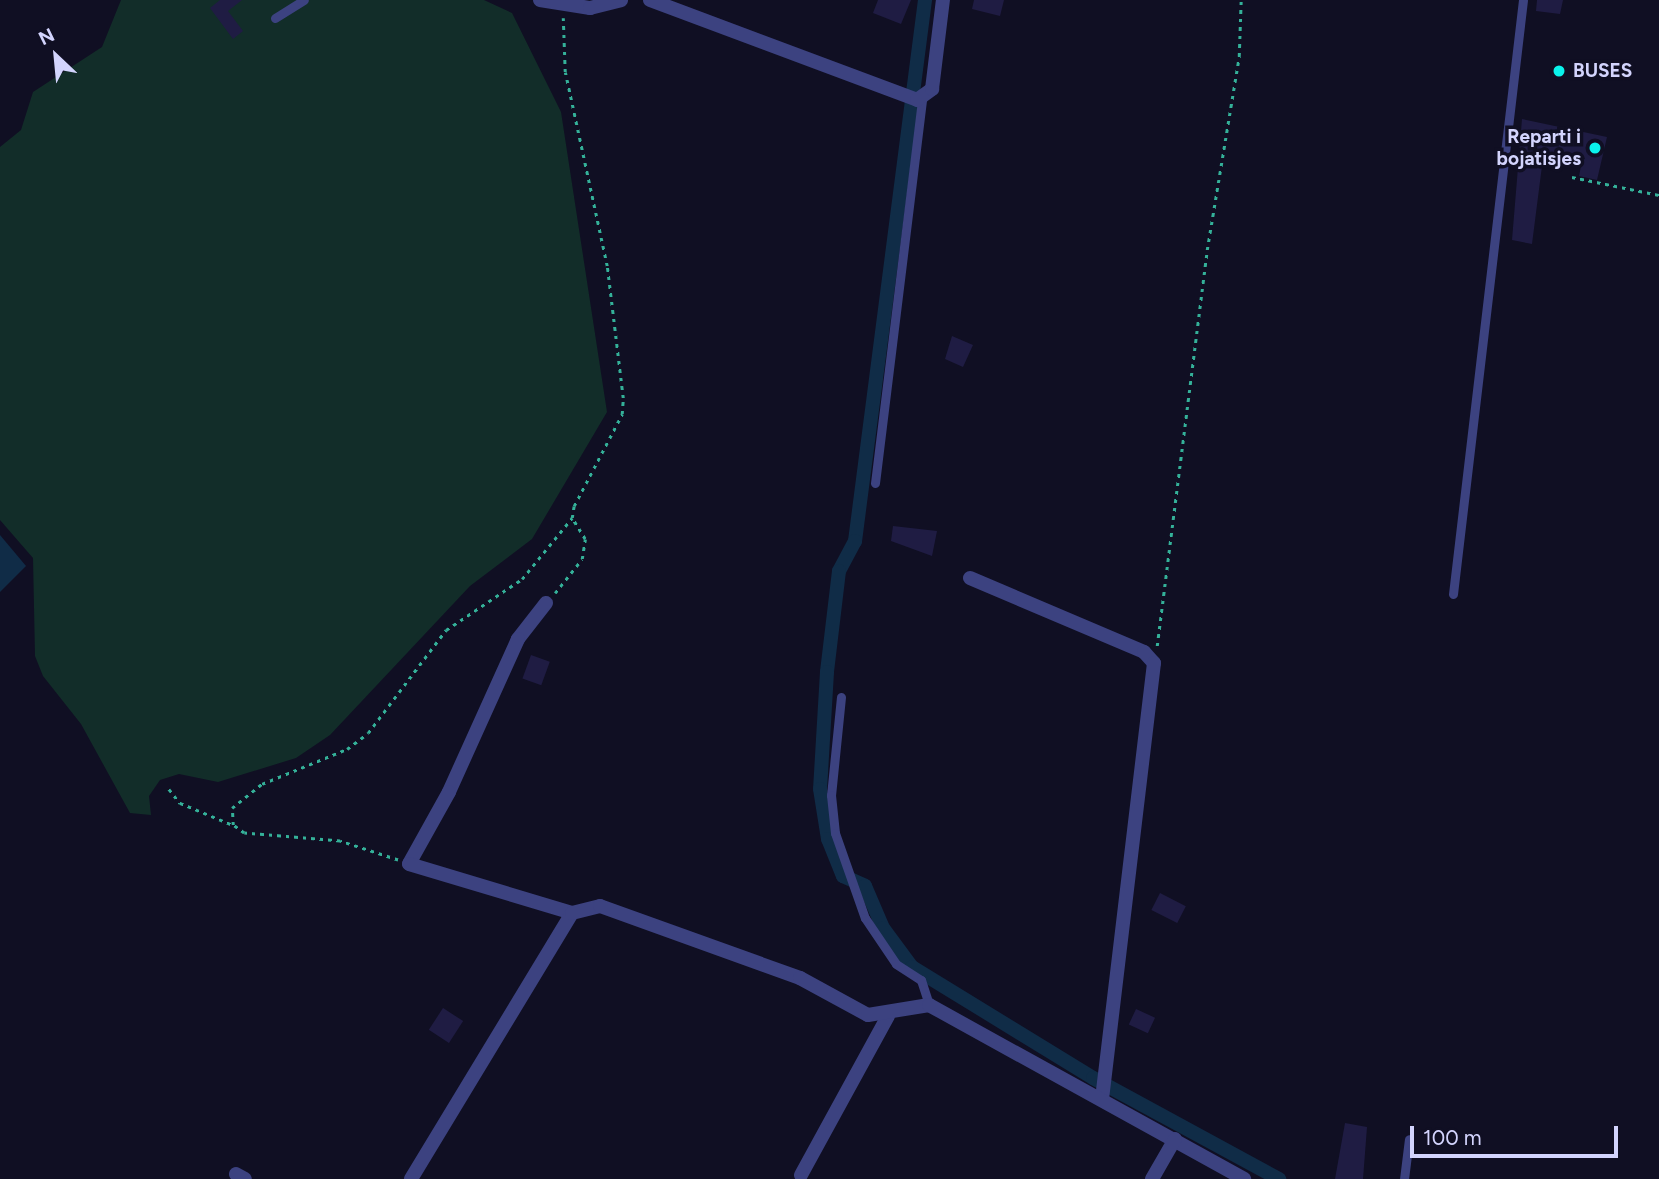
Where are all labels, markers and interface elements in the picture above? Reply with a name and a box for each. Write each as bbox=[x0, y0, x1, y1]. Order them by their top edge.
north arrow bbox=[21, 21, 91, 91]
text: N bbox=[35, 23, 58, 50]
place label: BUSES bbox=[1573, 60, 1632, 82]
marker: BUSES bbox=[1551, 63, 1567, 79]
place label: Reparti i bojatisjes bbox=[1497, 126, 1581, 170]
marker: Reparti i bojatisjes bbox=[1587, 140, 1603, 156]
scale bar bbox=[1414, 1112, 1622, 1156]
text: 100 m bbox=[1423, 1125, 1482, 1150]

